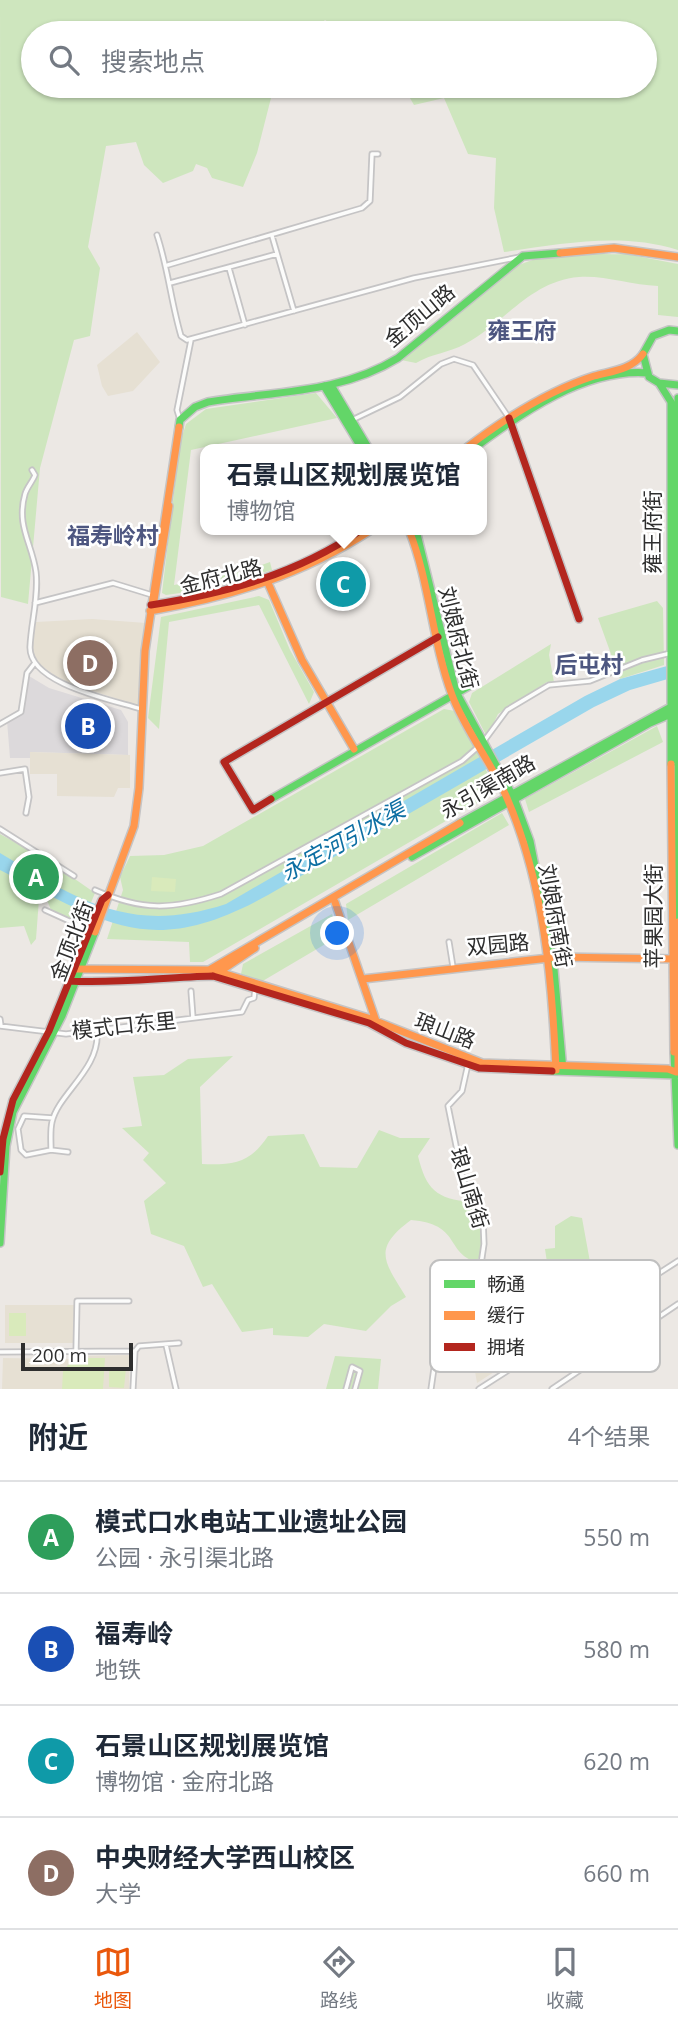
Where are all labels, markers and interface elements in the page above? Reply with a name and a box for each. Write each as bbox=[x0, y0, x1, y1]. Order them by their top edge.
search box bbox=[21, 21, 657, 98]
icon: search bbox=[45, 41, 83, 79]
text: 搜索地点 bbox=[101, 43, 205, 79]
street label: 金顶山路 bbox=[378, 278, 461, 353]
district label: 雍王府 bbox=[488, 314, 557, 346]
popup bbox=[200, 444, 487, 535]
text: 石景山区规划展览馆 bbox=[226, 456, 461, 492]
street label: 雍王府街 bbox=[638, 490, 666, 574]
text: 博物馆 bbox=[226, 494, 295, 526]
district label: 福寿岭村 bbox=[67, 519, 159, 551]
street label: 金府北路 bbox=[177, 552, 265, 600]
pin: C bbox=[320, 558, 366, 610]
street label: 刘娘府北街 bbox=[433, 583, 485, 692]
pin: D bbox=[67, 637, 113, 689]
district label: 后屯村 bbox=[555, 648, 624, 680]
pin: B bbox=[65, 700, 111, 752]
street label: 永引渠南路 bbox=[435, 748, 540, 825]
water label: 永定河引水渠 bbox=[274, 791, 413, 888]
pin: A bbox=[13, 851, 59, 903]
street label: 刘娘府南街 bbox=[533, 862, 579, 970]
street label: 苹果园大街 bbox=[639, 864, 667, 969]
street label: 金顶北街 bbox=[43, 896, 99, 985]
your location bbox=[320, 916, 354, 950]
street label: 双园路 bbox=[465, 927, 531, 961]
street label: 模式口东里 bbox=[70, 1006, 178, 1044]
street label: 琅山路 bbox=[411, 1006, 480, 1054]
street label: 琅山南街 bbox=[444, 1143, 496, 1232]
legend bbox=[430, 1260, 660, 1372]
text: 畅通 bbox=[487, 1271, 525, 1297]
text: 缓行 bbox=[487, 1302, 525, 1328]
text: 拥堵 bbox=[487, 1334, 525, 1360]
scale bar bbox=[21, 1340, 133, 1372]
text: 200 m bbox=[32, 1342, 87, 1368]
text: 附近 bbox=[28, 1416, 88, 1457]
text: 4个结果 bbox=[568, 1420, 650, 1452]
text: 模式口水电站工业遗址公园 bbox=[95, 1503, 407, 1539]
text: A bbox=[43, 1521, 59, 1553]
text: 550 m bbox=[583, 1521, 650, 1553]
text: 公园 · 永引渠北路 bbox=[95, 1541, 274, 1573]
text: 福寿岭 bbox=[95, 1615, 173, 1651]
text: B bbox=[43, 1633, 59, 1665]
text: 580 m bbox=[583, 1633, 650, 1665]
text: 地铁 bbox=[95, 1653, 141, 1685]
text: 石景山区规划展览馆 bbox=[95, 1727, 329, 1763]
text: C bbox=[44, 1745, 58, 1777]
text: 620 m bbox=[583, 1745, 650, 1777]
text: 博物馆 · 金府北路 bbox=[95, 1765, 274, 1797]
text: 中央财经大学西山校区 bbox=[95, 1839, 355, 1875]
text: D bbox=[42, 1857, 60, 1889]
text: 660 m bbox=[583, 1857, 650, 1889]
text: 大学 bbox=[95, 1877, 141, 1909]
tab: 地图 bbox=[94, 1943, 132, 2013]
tab: 路线 bbox=[320, 1943, 358, 2013]
tab: 收藏 bbox=[546, 1943, 584, 2013]

